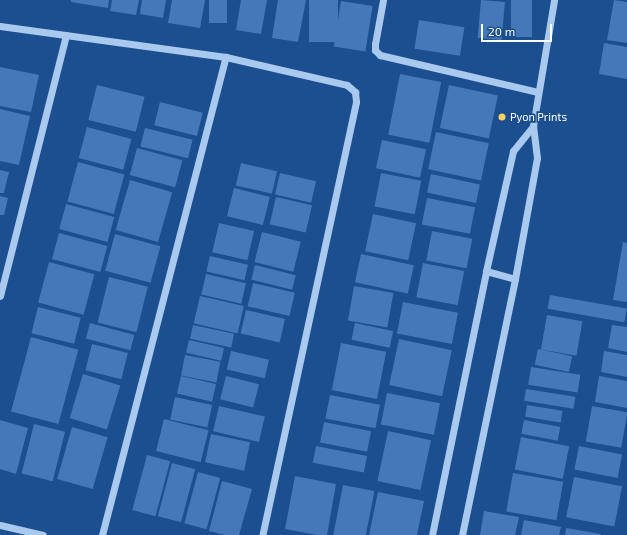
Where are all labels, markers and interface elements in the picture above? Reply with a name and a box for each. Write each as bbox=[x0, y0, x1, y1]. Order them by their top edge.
scale bar bbox=[483, 16, 554, 42]
text: 20 m bbox=[488, 24, 515, 38]
place label: Pyon Prints bbox=[510, 110, 567, 124]
marker: Pyon Prints bbox=[497, 112, 507, 122]

